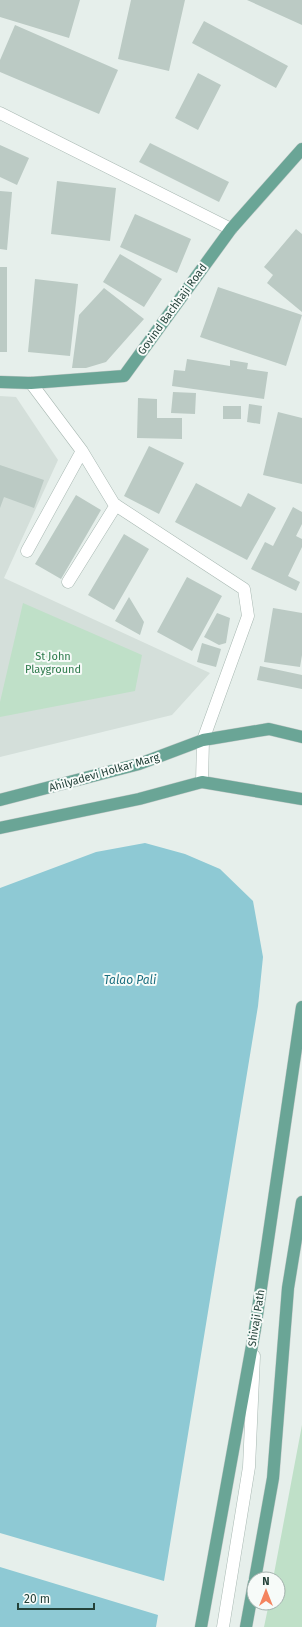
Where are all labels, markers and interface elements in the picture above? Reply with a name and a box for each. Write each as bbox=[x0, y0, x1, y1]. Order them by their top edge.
street label: Govind Bachhaji Road bbox=[135, 261, 210, 357]
park label: St John Playground bbox=[25, 650, 81, 676]
street label: Ahilyadevi Holkar Marg bbox=[47, 750, 161, 794]
water label: Talao Pali bbox=[104, 973, 157, 987]
street label: Shivaji Path bbox=[246, 1288, 267, 1348]
north arrow bbox=[246, 1571, 286, 1611]
text: N bbox=[262, 1575, 270, 1588]
scale bar bbox=[18, 1585, 94, 1611]
text: 20 m bbox=[24, 1592, 50, 1606]

